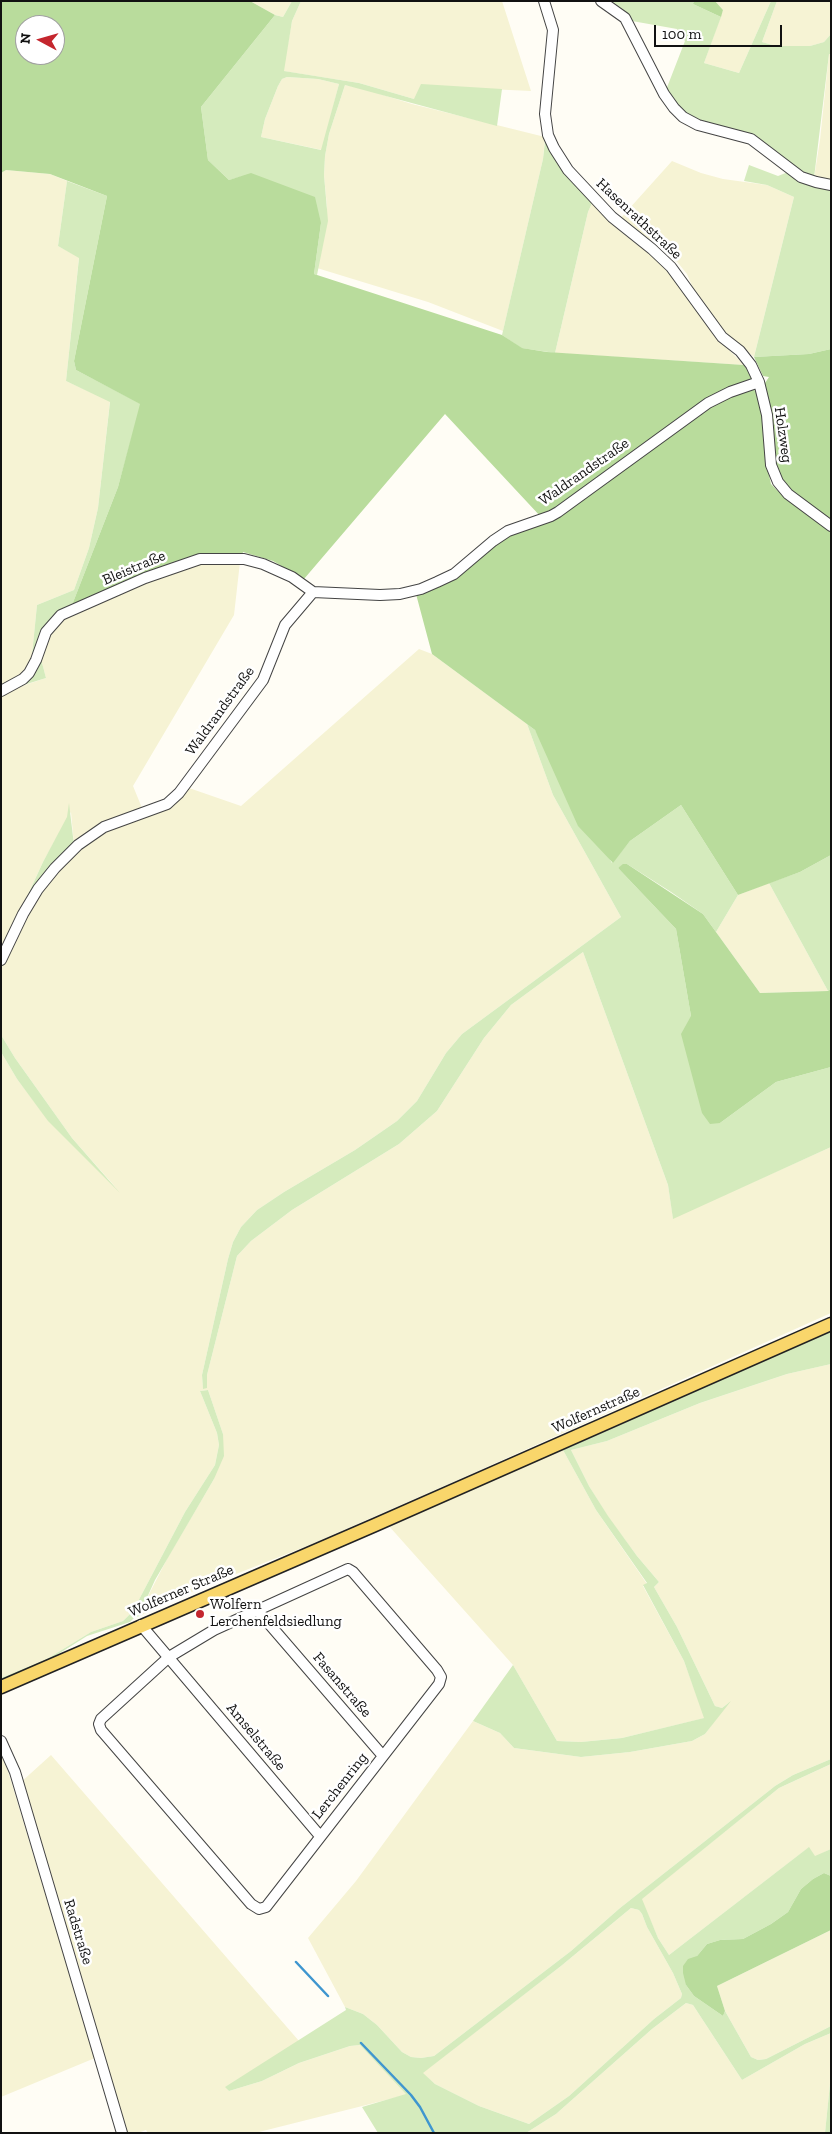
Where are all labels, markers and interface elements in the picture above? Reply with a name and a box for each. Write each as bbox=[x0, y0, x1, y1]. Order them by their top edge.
north arrow bbox=[15, 15, 65, 65]
scale bar bbox=[657, 15, 784, 47]
text: 100 m bbox=[662, 25, 701, 43]
text: N bbox=[17, 32, 35, 45]
street label: Hasenrathstraße bbox=[592, 175, 686, 263]
street label: Holzweg bbox=[770, 406, 796, 464]
street label: Waldrandstraße bbox=[536, 434, 632, 510]
street label: Bleistraße bbox=[100, 547, 168, 589]
street label: Waldrandstraße bbox=[182, 663, 258, 759]
street label: Wolfernstraße bbox=[549, 1383, 643, 1437]
street label: Wolferner Straße bbox=[126, 1561, 236, 1621]
place label: Wolfern Lerchenfeldsiedlung bbox=[210, 1596, 342, 1631]
marker: Wolfern Lerchenfeldsiedlung bbox=[194, 1608, 206, 1620]
street label: Fasanstraße bbox=[309, 1649, 375, 1721]
street label: Amselstraße bbox=[222, 1700, 290, 1774]
street label: Lerchenring bbox=[308, 1749, 372, 1823]
street label: Radstraße bbox=[60, 1897, 96, 1967]

